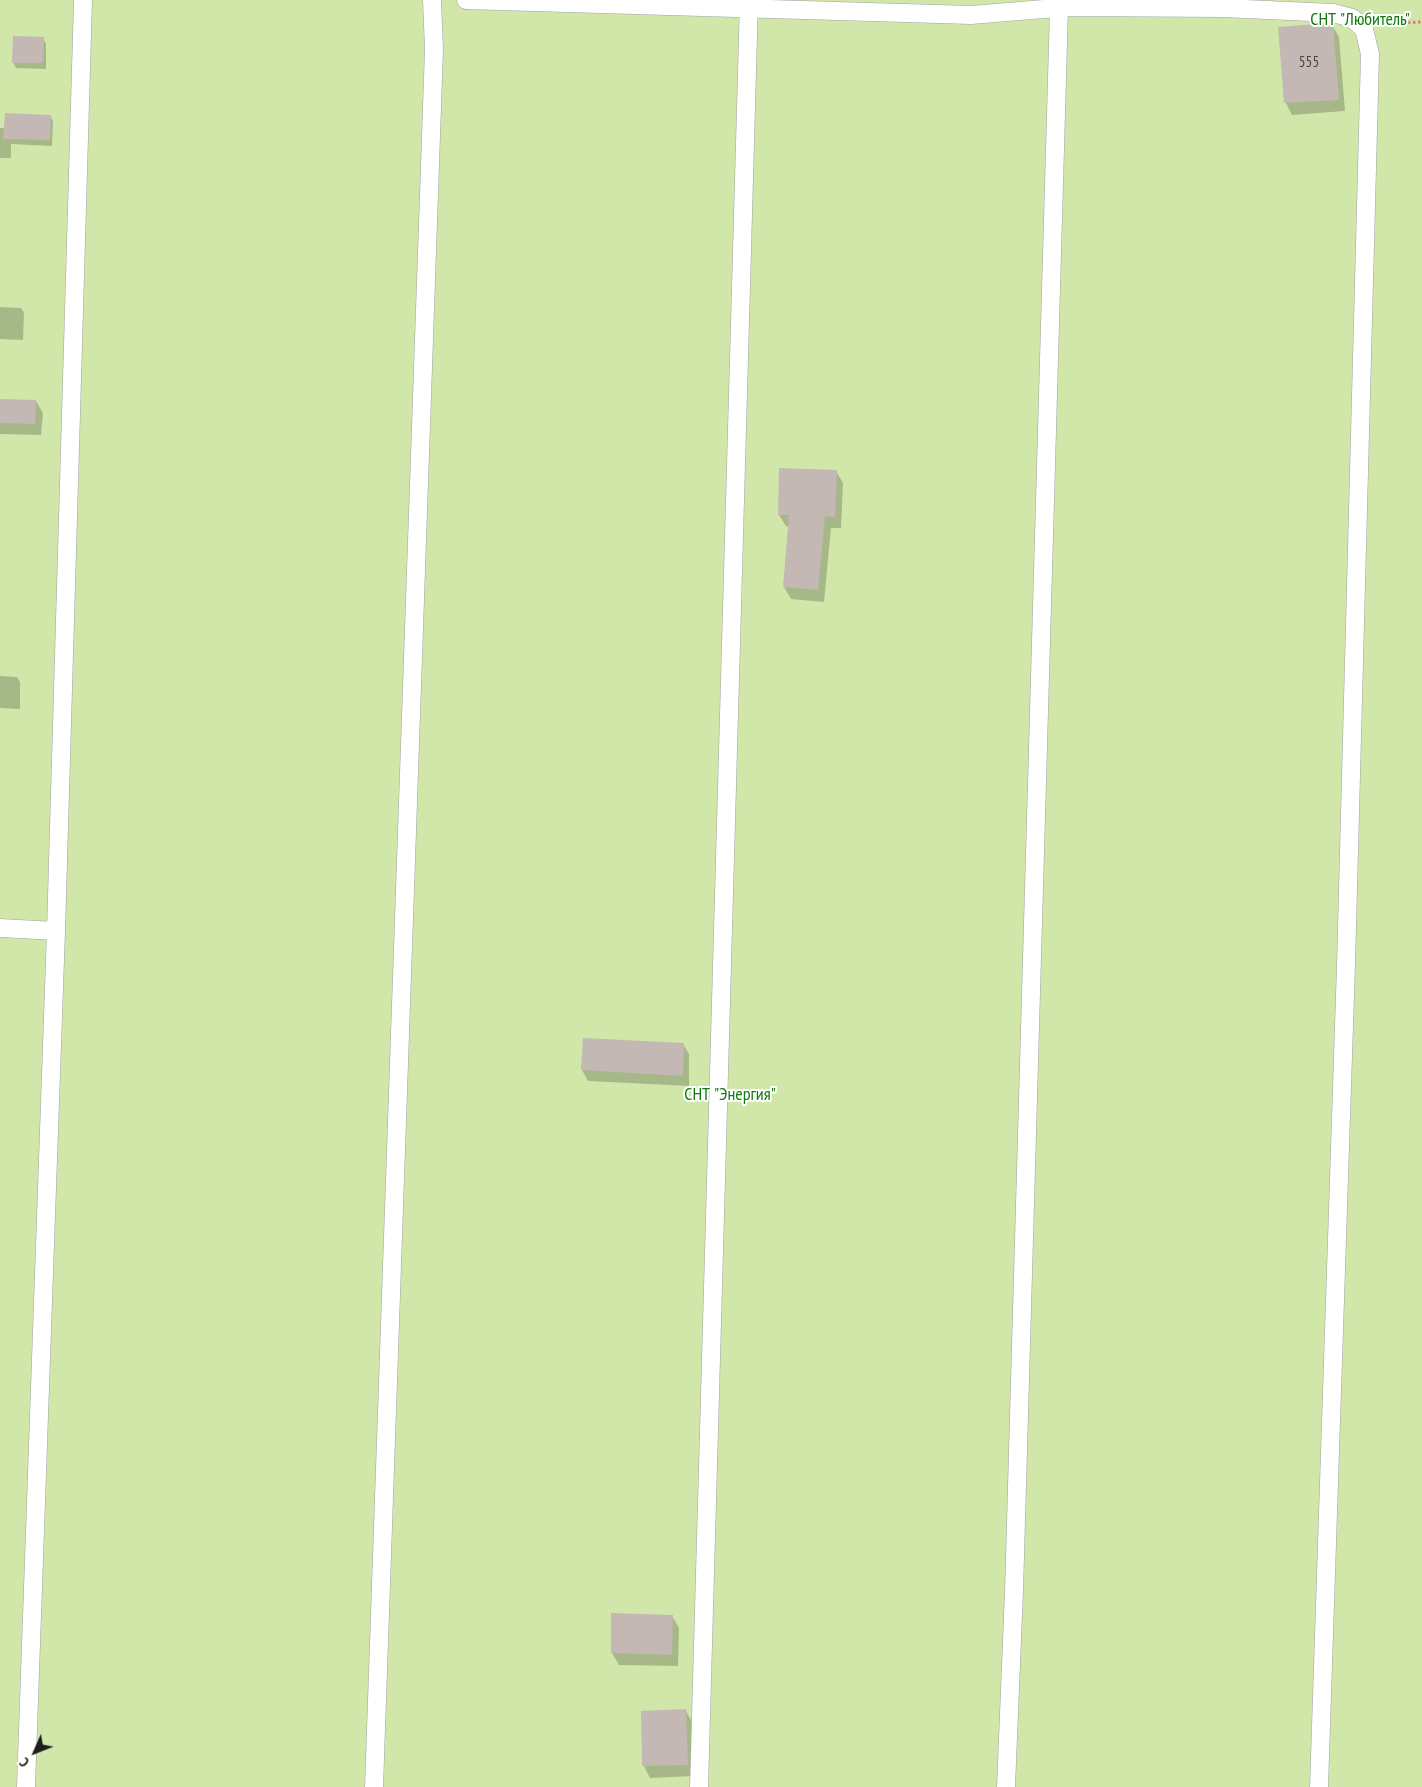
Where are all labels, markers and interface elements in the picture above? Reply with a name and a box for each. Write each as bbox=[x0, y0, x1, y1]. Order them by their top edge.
park label: СНТ "Любитель" bbox=[1310, 9, 1410, 31]
house number: 555 bbox=[1299, 54, 1319, 72]
park label: СНТ "Энергия" bbox=[684, 1084, 776, 1106]
north arrow bbox=[10, 1727, 60, 1777]
text: С bbox=[16, 1754, 33, 1771]

